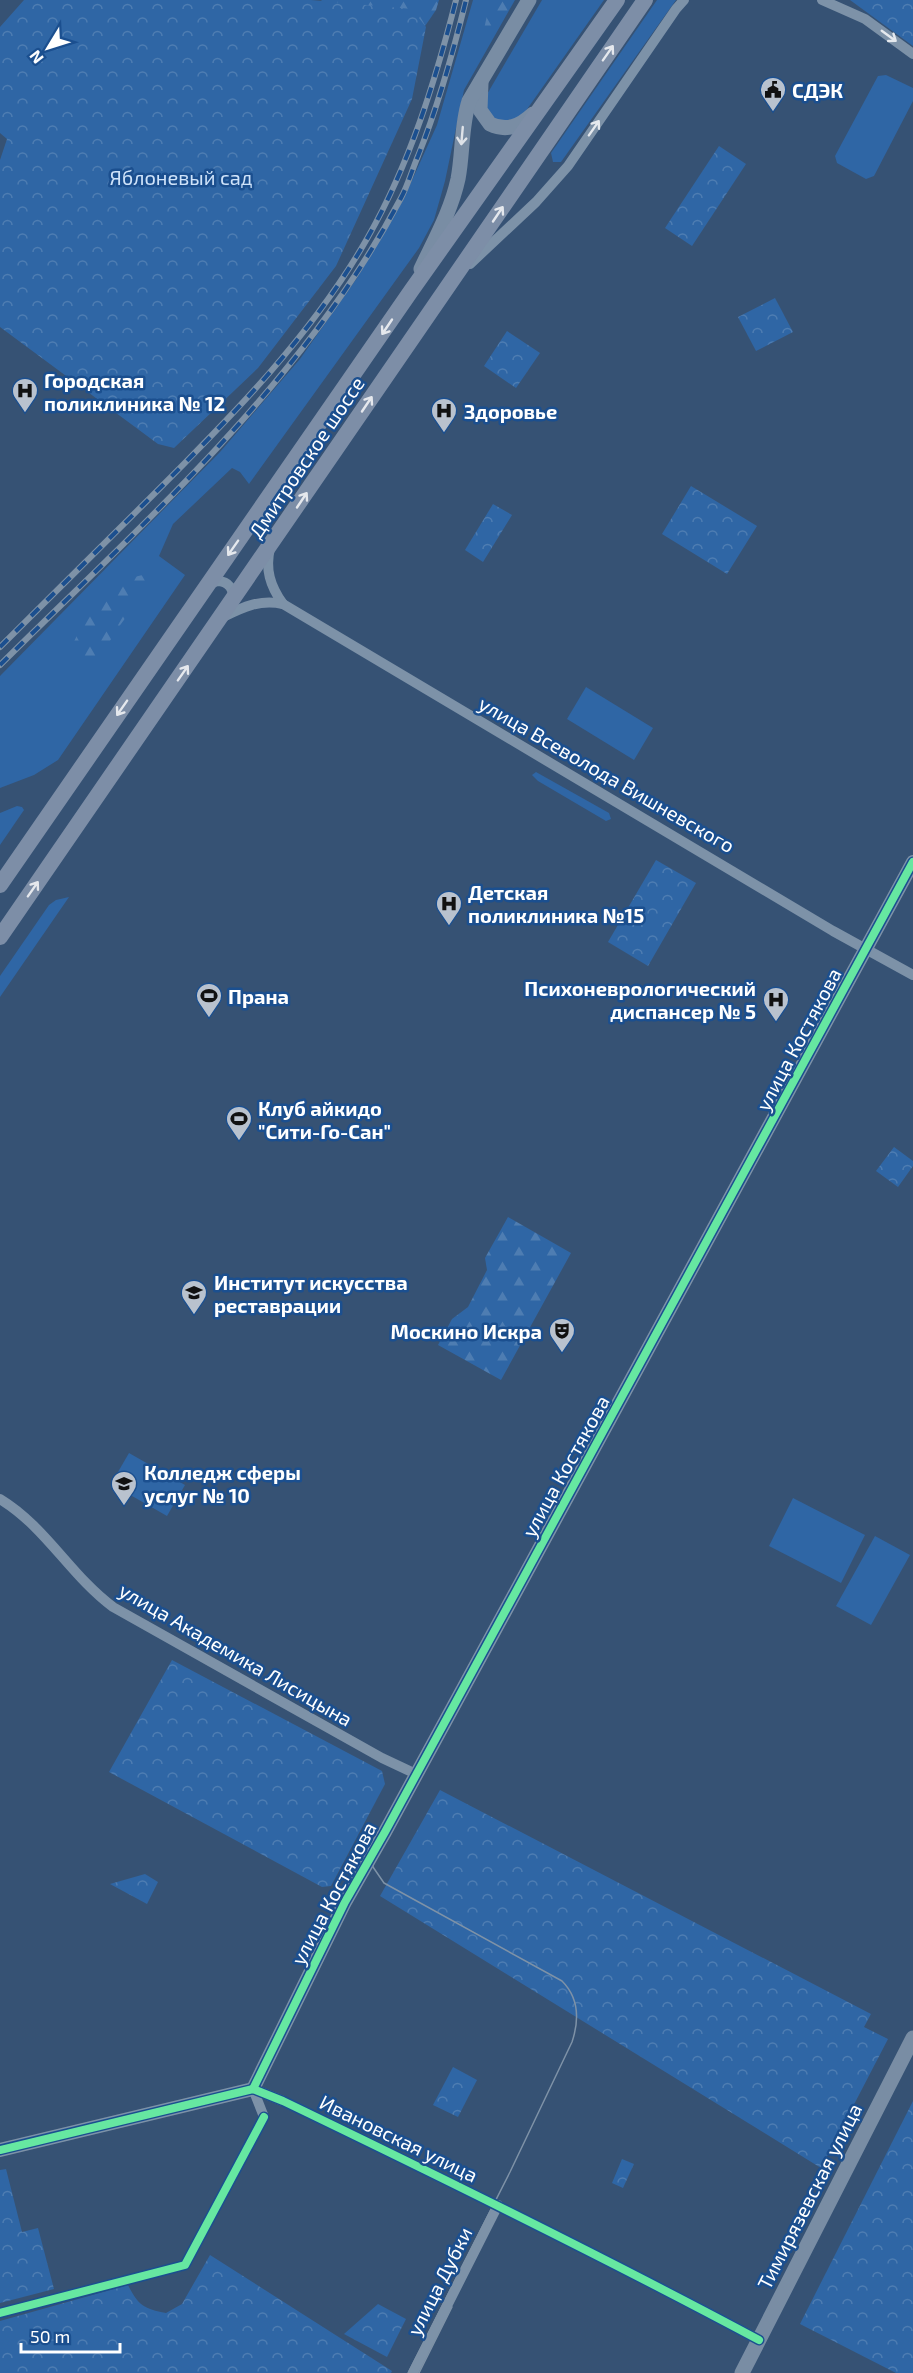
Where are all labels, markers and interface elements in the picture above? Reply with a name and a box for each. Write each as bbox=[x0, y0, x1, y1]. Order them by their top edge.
north arrow bbox=[18, 18, 78, 78]
one-way arrow bbox=[880, 30, 896, 43]
one-way arrow bbox=[602, 45, 614, 62]
text: N bbox=[25, 47, 47, 68]
public building icon: СДЭК bbox=[758, 75, 788, 113]
place label: СДЭК bbox=[792, 78, 843, 102]
one-way arrow bbox=[588, 120, 600, 136]
one-way arrow bbox=[456, 125, 467, 145]
park label: Яблоневый сад bbox=[109, 165, 253, 189]
one-way arrow bbox=[492, 206, 504, 223]
one-way arrow bbox=[381, 318, 393, 334]
place label: Городская поликлиника № 12 bbox=[44, 368, 225, 415]
street label: Дмитровское шоссе bbox=[243, 372, 369, 542]
hospital icon: Городская поликлиника № 12 bbox=[10, 376, 40, 414]
one-way arrow bbox=[361, 396, 373, 413]
hospital icon: Здоровье bbox=[429, 396, 459, 434]
place label: Здоровье bbox=[464, 399, 557, 423]
one-way arrow bbox=[297, 492, 309, 509]
one-way arrow bbox=[227, 539, 239, 555]
one-way arrow bbox=[177, 665, 189, 681]
street label: улица Всеволода Вишневского bbox=[474, 691, 739, 858]
one-way arrow bbox=[116, 700, 128, 716]
place label: Детская поликлиника №15 bbox=[468, 880, 644, 927]
one-way arrow bbox=[27, 881, 39, 897]
hospital icon: Детская поликлиника №15 bbox=[434, 889, 464, 927]
street label: улица Костякова bbox=[750, 963, 847, 1115]
place label: Психоневрологический диспансер № 5 bbox=[524, 976, 756, 1023]
sports icon: Прана bbox=[194, 981, 224, 1019]
place label: Прана bbox=[228, 984, 289, 1008]
hospital icon: Психоневрологический диспансер № 5 bbox=[761, 985, 791, 1023]
place label: Клуб айкидо "Сити-Го-Сан" bbox=[258, 1096, 391, 1143]
sports icon: Клуб айкидо "Сити-Го-Сан" bbox=[224, 1104, 254, 1142]
place label: Институт искусства реставрации bbox=[214, 1270, 408, 1317]
school or university icon: Институт искусства реставрации bbox=[179, 1278, 209, 1316]
theatre icon: Москино Искра bbox=[547, 1316, 577, 1354]
place label: Москино Искра bbox=[391, 1319, 542, 1343]
street label: улица Костякова bbox=[516, 1391, 615, 1542]
place label: Колледж сферы услуг № 10 bbox=[144, 1460, 301, 1507]
school or university icon: Колледж сферы услуг № 10 bbox=[109, 1469, 139, 1507]
street label: улица Академика Лисицына bbox=[115, 1577, 357, 1732]
street label: улица Костякова bbox=[285, 1817, 382, 1969]
street label: Ивановская улица bbox=[316, 2089, 482, 2188]
street label: Тимирязевская улица bbox=[752, 2099, 867, 2293]
street label: улица Дубки bbox=[401, 2223, 478, 2340]
scale bar bbox=[21, 2316, 120, 2354]
text: 50 m bbox=[30, 2325, 70, 2347]

